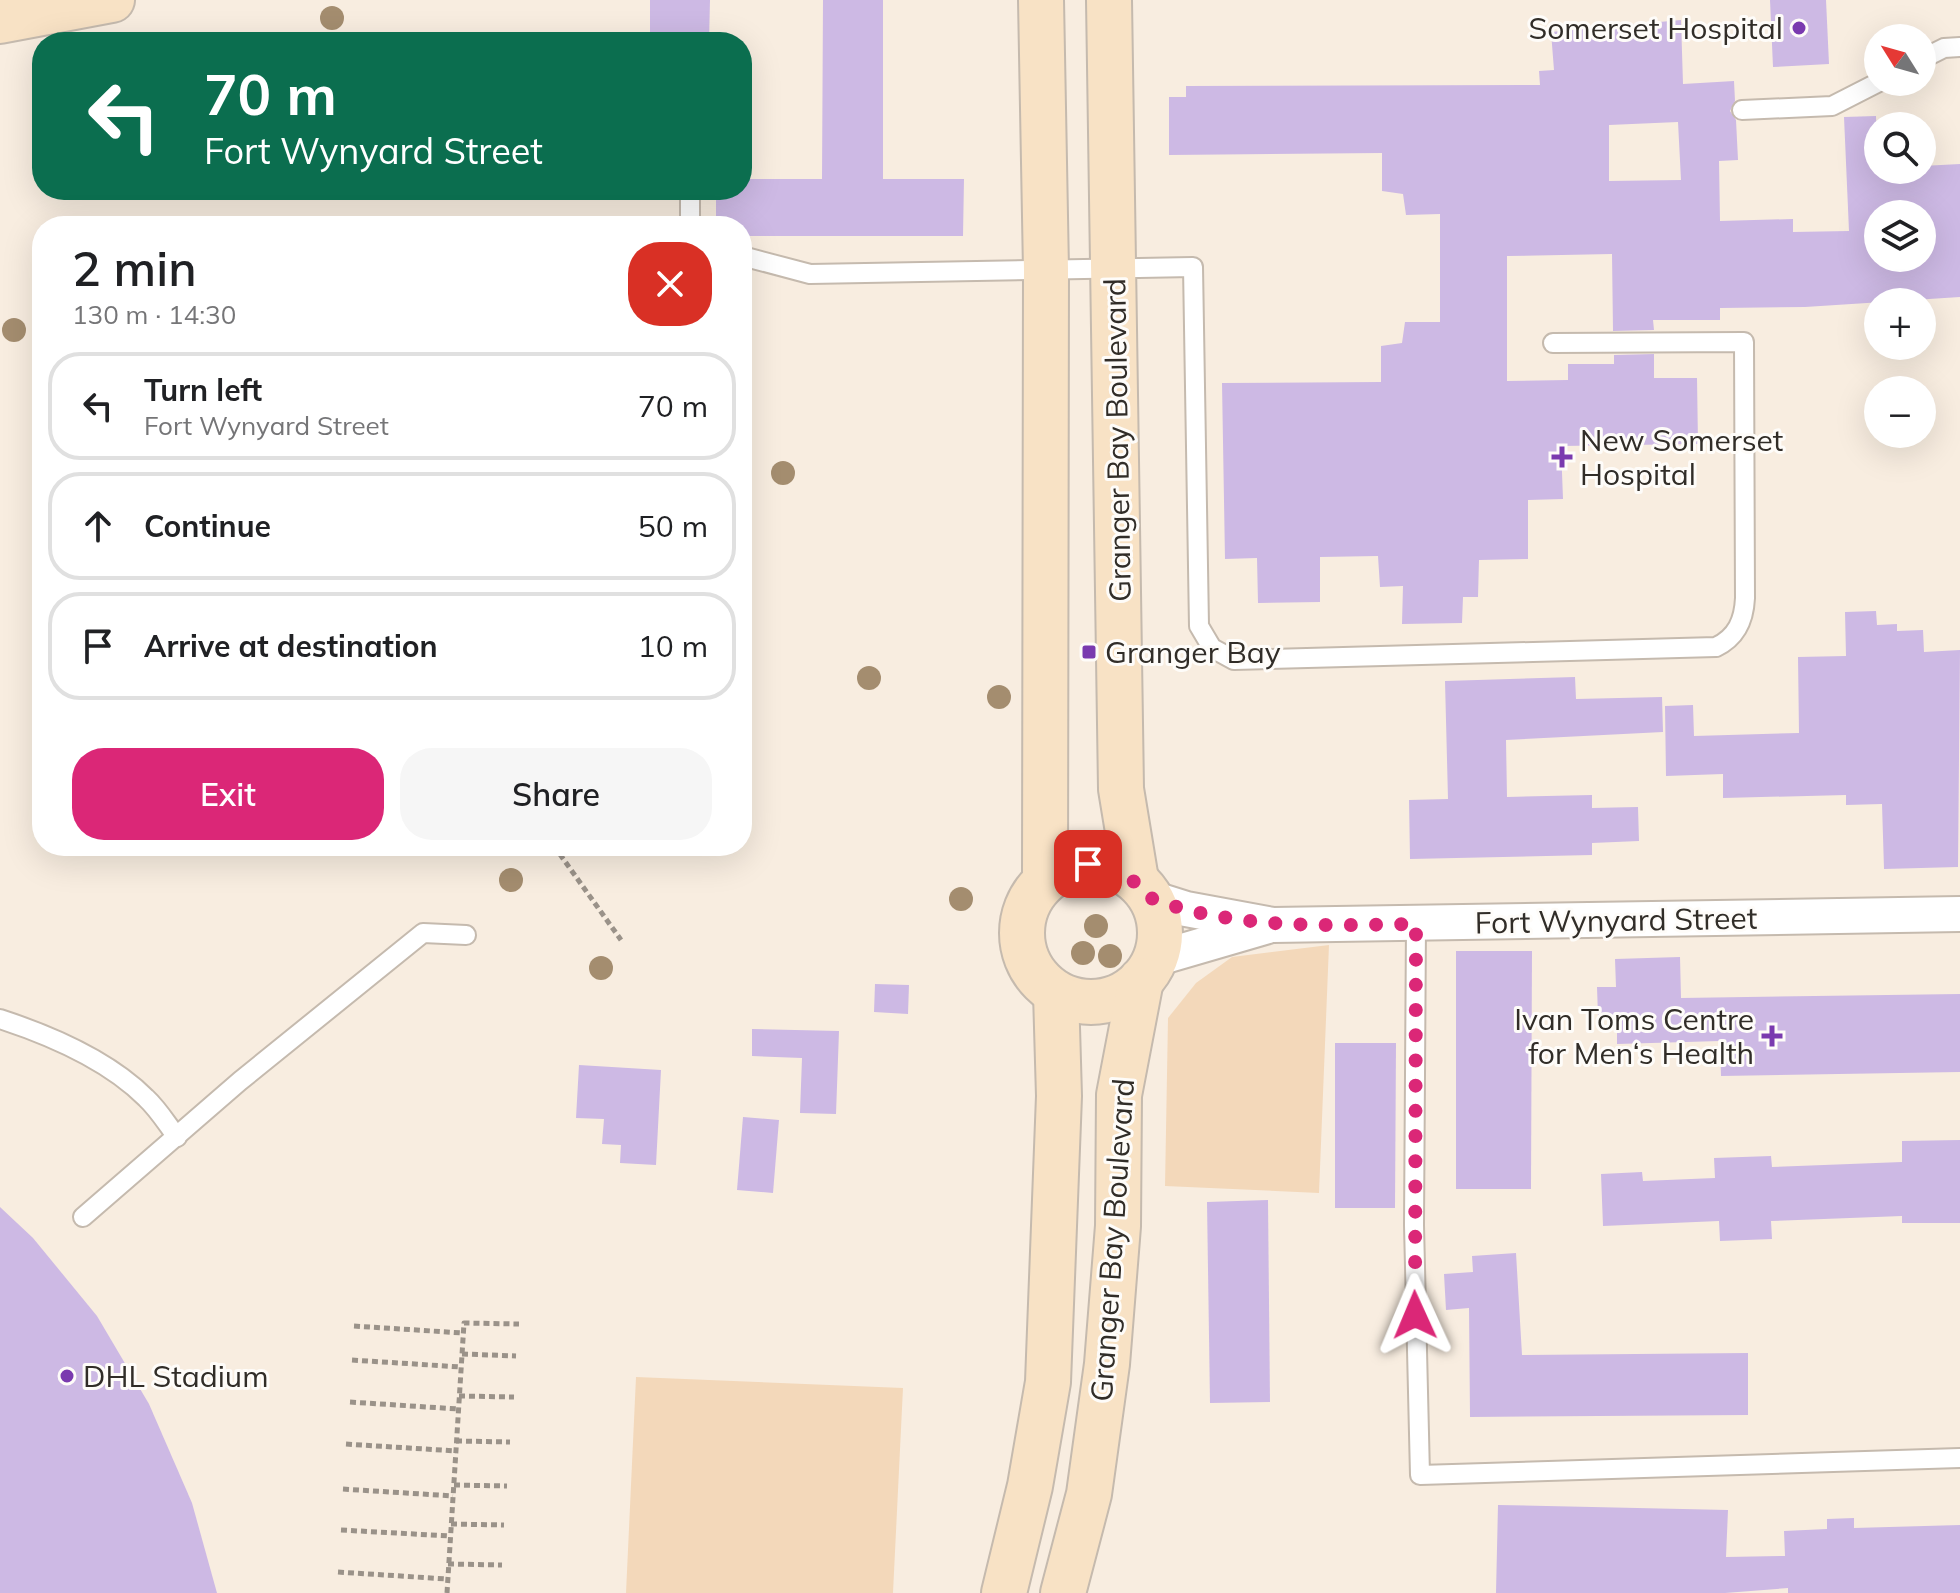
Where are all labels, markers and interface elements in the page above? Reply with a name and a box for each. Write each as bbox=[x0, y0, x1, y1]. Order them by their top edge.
place label: Somerset Hospital bbox=[1528, 9, 1783, 47]
marker: Somerset Hospital bbox=[1790, 19, 1808, 37]
north arrow bbox=[1864, 24, 1936, 96]
map controls bbox=[1864, 24, 1936, 448]
text: 70 m bbox=[204, 59, 337, 129]
icon: left bbox=[72, 64, 176, 168]
button: search bbox=[1864, 112, 1936, 184]
text: Fort Wynyard Street bbox=[204, 128, 543, 173]
button: layers bbox=[1864, 200, 1936, 272]
text: 2 min bbox=[72, 238, 197, 298]
button: close bbox=[628, 242, 712, 326]
street label: Granger Bay Boulevard bbox=[1095, 278, 1139, 602]
button: + bbox=[1864, 288, 1936, 360]
text: 130 m · 14:30 bbox=[72, 298, 236, 331]
text: Turn left bbox=[144, 371, 262, 409]
button: − bbox=[1864, 376, 1936, 448]
icon: left bbox=[76, 384, 120, 428]
text: 70 m bbox=[638, 387, 708, 425]
text: Fort Wynyard Street bbox=[144, 409, 389, 442]
place label: New Somerset Hospital bbox=[1580, 421, 1783, 493]
marker: New Somerset Hospital bbox=[1551, 446, 1573, 468]
icon: ahead bbox=[76, 504, 120, 548]
text: Continue bbox=[144, 507, 271, 545]
text: 50 m bbox=[638, 507, 708, 545]
icon: arrive bbox=[76, 624, 120, 668]
text: Arrive at destination bbox=[144, 627, 438, 665]
text: 10 m bbox=[638, 627, 708, 665]
place label: Granger Bay bbox=[1105, 633, 1281, 671]
marker: Granger Bay bbox=[1080, 643, 1098, 661]
button: Exit bbox=[72, 748, 384, 840]
button: Share bbox=[400, 748, 712, 840]
pin bbox=[1054, 830, 1122, 898]
icon: arrive bbox=[1066, 842, 1110, 886]
street label: Fort Wynyard Street bbox=[1474, 899, 1758, 941]
place label: Ivan Toms Centre for Men‘s Health bbox=[1514, 1000, 1754, 1072]
marker: Ivan Toms Centre for Men‘s Health bbox=[1761, 1025, 1783, 1047]
street label: Granger Bay Boulevard bbox=[1082, 1077, 1142, 1403]
position arrow bbox=[1373, 1273, 1457, 1357]
place label: DHL Stadium bbox=[83, 1357, 269, 1395]
marker: DHL Stadium bbox=[58, 1367, 76, 1385]

